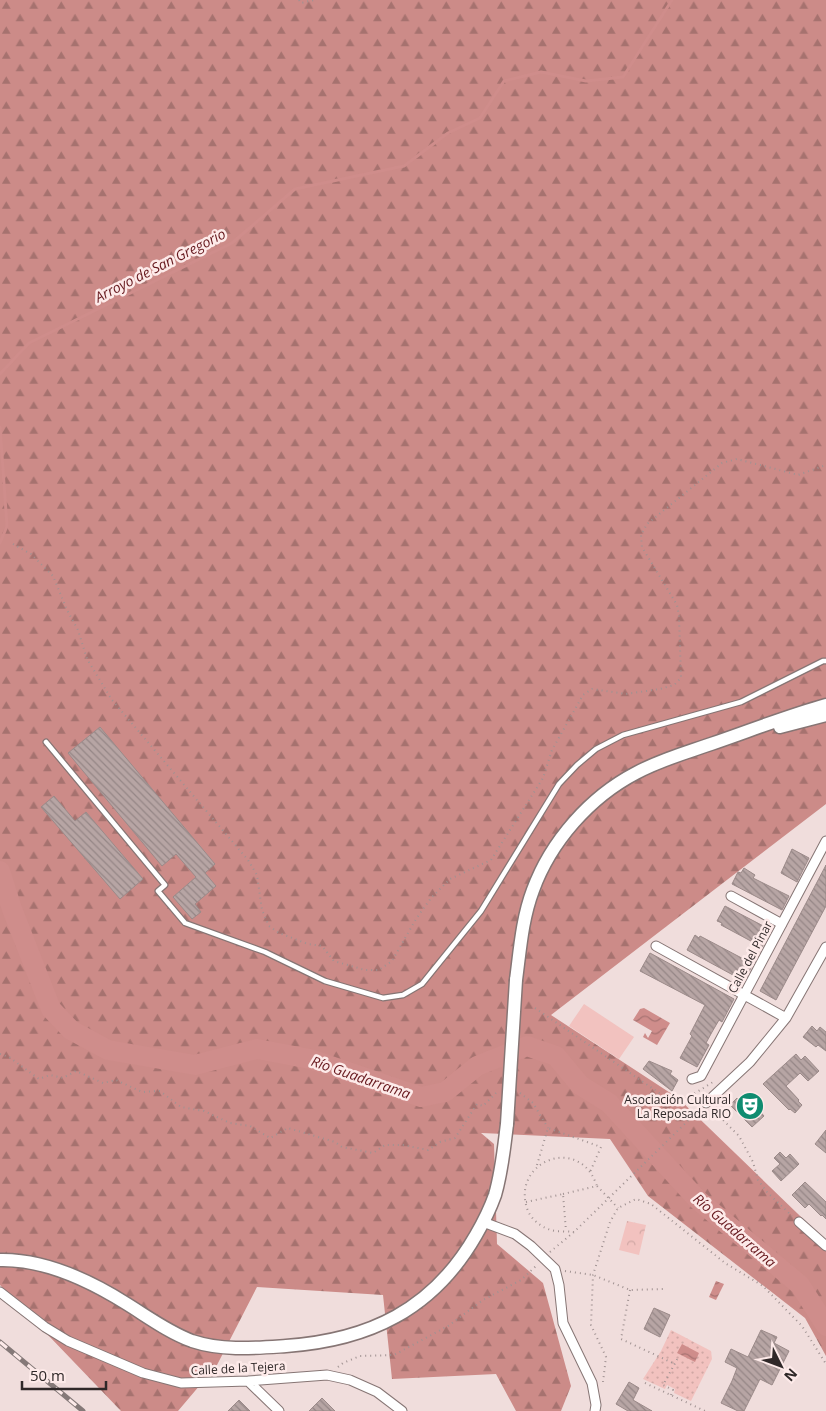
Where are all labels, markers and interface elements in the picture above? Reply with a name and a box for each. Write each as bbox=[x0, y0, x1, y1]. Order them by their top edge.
water label: Arroyo de San Gregorio bbox=[91, 224, 229, 307]
street label: Calle del Pinar bbox=[724, 918, 776, 996]
water label: Río Guadarrama bbox=[309, 1051, 413, 1103]
place label: Asociación Cultural La Reposada RIO bbox=[624, 1091, 731, 1122]
theatre icon: Asociación Cultural La Reposada RIO bbox=[735, 1091, 765, 1121]
water label: Río Guadarrama bbox=[690, 1189, 780, 1271]
north arrow bbox=[756, 1341, 806, 1391]
street label: Calle de la Tejera bbox=[190, 1357, 286, 1379]
scale bar bbox=[22, 1358, 106, 1390]
text: N bbox=[780, 1364, 802, 1386]
text: 50 m bbox=[30, 1365, 65, 1385]

